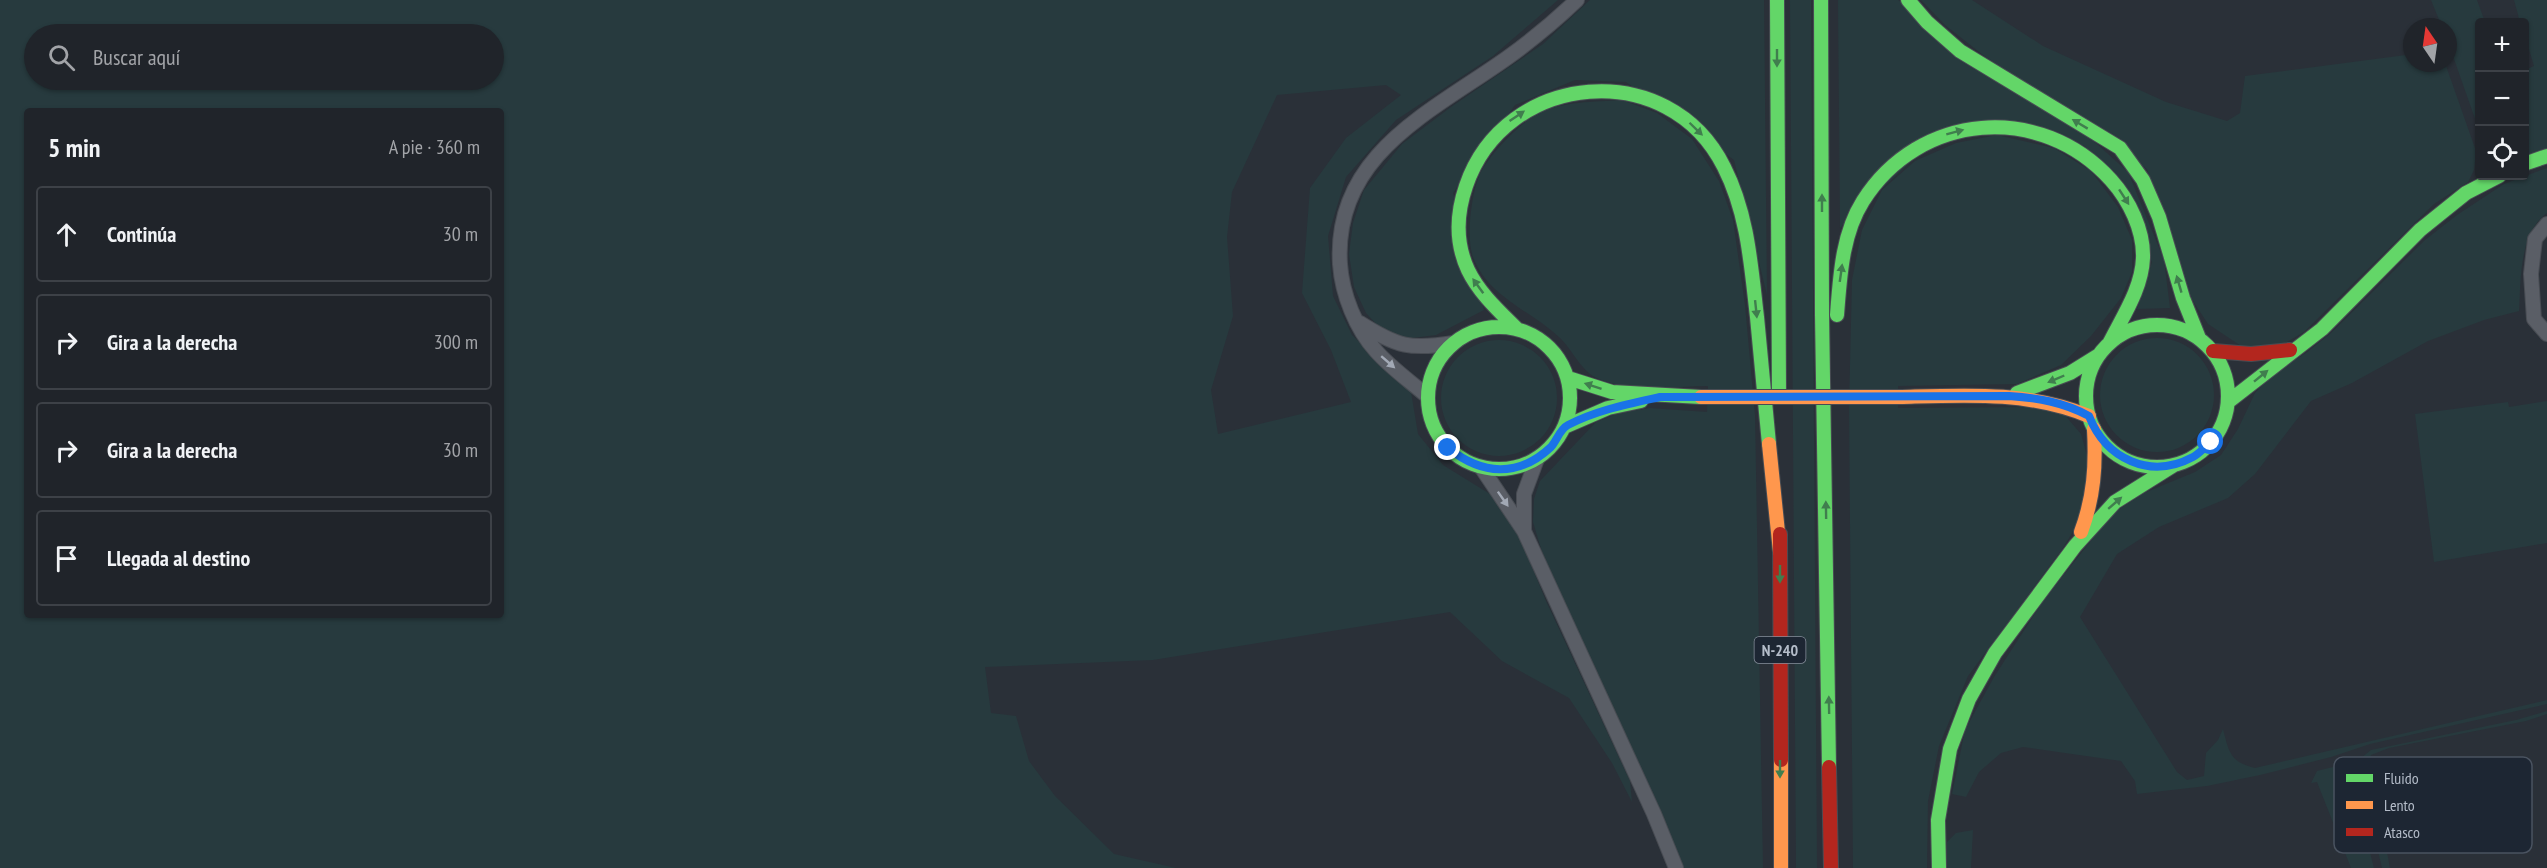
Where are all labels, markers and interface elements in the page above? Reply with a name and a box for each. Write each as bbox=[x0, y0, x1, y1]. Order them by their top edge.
north arrow bbox=[2403, 18, 2457, 72]
map controls bbox=[2475, 18, 2529, 180]
button: + bbox=[2475, 18, 2529, 72]
search box bbox=[24, 24, 504, 90]
icon: search bbox=[45, 41, 78, 74]
text: Buscar aquí bbox=[93, 43, 180, 71]
one-way arrow bbox=[1772, 49, 1782, 68]
button: − bbox=[2475, 72, 2529, 126]
one-way arrow bbox=[1509, 111, 1525, 122]
one-way arrow bbox=[2072, 119, 2088, 130]
one-way arrow bbox=[1688, 121, 1702, 135]
one-way arrow bbox=[1946, 126, 1964, 136]
button: locate bbox=[2475, 126, 2529, 180]
text: 5 min bbox=[48, 131, 101, 164]
text: A pie · 360 m bbox=[389, 134, 480, 160]
one-way arrow bbox=[2119, 189, 2130, 205]
one-way arrow bbox=[1817, 193, 1826, 212]
icon: ahead bbox=[50, 218, 83, 251]
text: Continúa bbox=[107, 220, 176, 248]
text: 30 m bbox=[443, 221, 478, 247]
one-way arrow bbox=[1837, 264, 1846, 283]
one-way arrow bbox=[2174, 274, 2183, 292]
one-way arrow bbox=[1472, 278, 1484, 294]
one-way arrow bbox=[1751, 300, 1761, 319]
icon: right bbox=[50, 326, 83, 359]
text: Gira a la derecha bbox=[107, 328, 237, 356]
text: 300 m bbox=[434, 329, 478, 355]
one-way arrow bbox=[1381, 355, 1396, 369]
one-way arrow bbox=[2253, 370, 2268, 382]
one-way arrow bbox=[2046, 374, 2064, 384]
one-way arrow bbox=[1584, 381, 1602, 390]
route start bbox=[2197, 428, 2223, 454]
icon: right bbox=[50, 434, 83, 467]
route end bbox=[1434, 434, 1460, 460]
text: Gira a la derecha bbox=[107, 436, 237, 464]
text: 30 m bbox=[443, 437, 478, 463]
one-way arrow bbox=[1497, 491, 1508, 507]
one-way arrow bbox=[2108, 496, 2123, 510]
one-way arrow bbox=[1821, 500, 1831, 519]
icon: arrive bbox=[50, 542, 83, 575]
text: Llegada al destino bbox=[107, 544, 250, 572]
one-way arrow bbox=[1775, 565, 1785, 584]
road number: N-240 bbox=[1754, 637, 1806, 663]
one-way arrow bbox=[1824, 695, 1833, 714]
legend bbox=[2334, 757, 2532, 853]
one-way arrow bbox=[1775, 760, 1785, 779]
text: Fluido bbox=[2384, 768, 2419, 788]
text: Lento bbox=[2384, 795, 2415, 815]
text: Atasco bbox=[2384, 822, 2420, 842]

